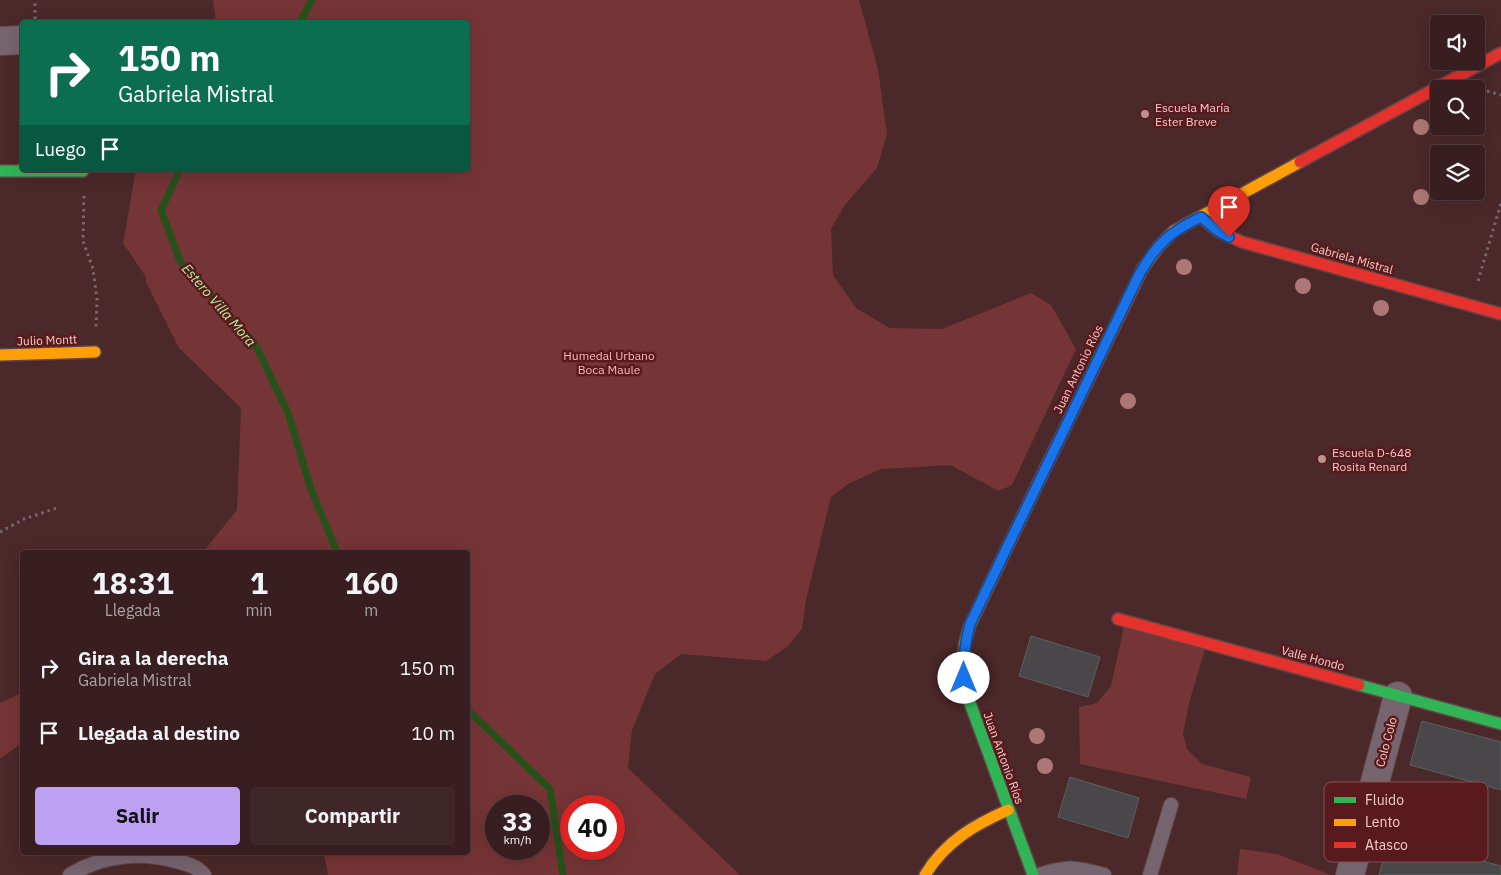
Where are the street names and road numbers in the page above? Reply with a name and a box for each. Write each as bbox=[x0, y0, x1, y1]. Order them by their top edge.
street label: Gabriela Mistral bbox=[1309, 239, 1395, 277]
street label: Juan Antonio Ríos bbox=[1050, 322, 1106, 416]
street label: Julio Montt bbox=[17, 331, 77, 349]
street label: Valle Hondo bbox=[1280, 642, 1347, 674]
street label: Juan Antonio Ríos bbox=[980, 710, 1028, 806]
street label: Colo Colo bbox=[1372, 715, 1400, 769]

